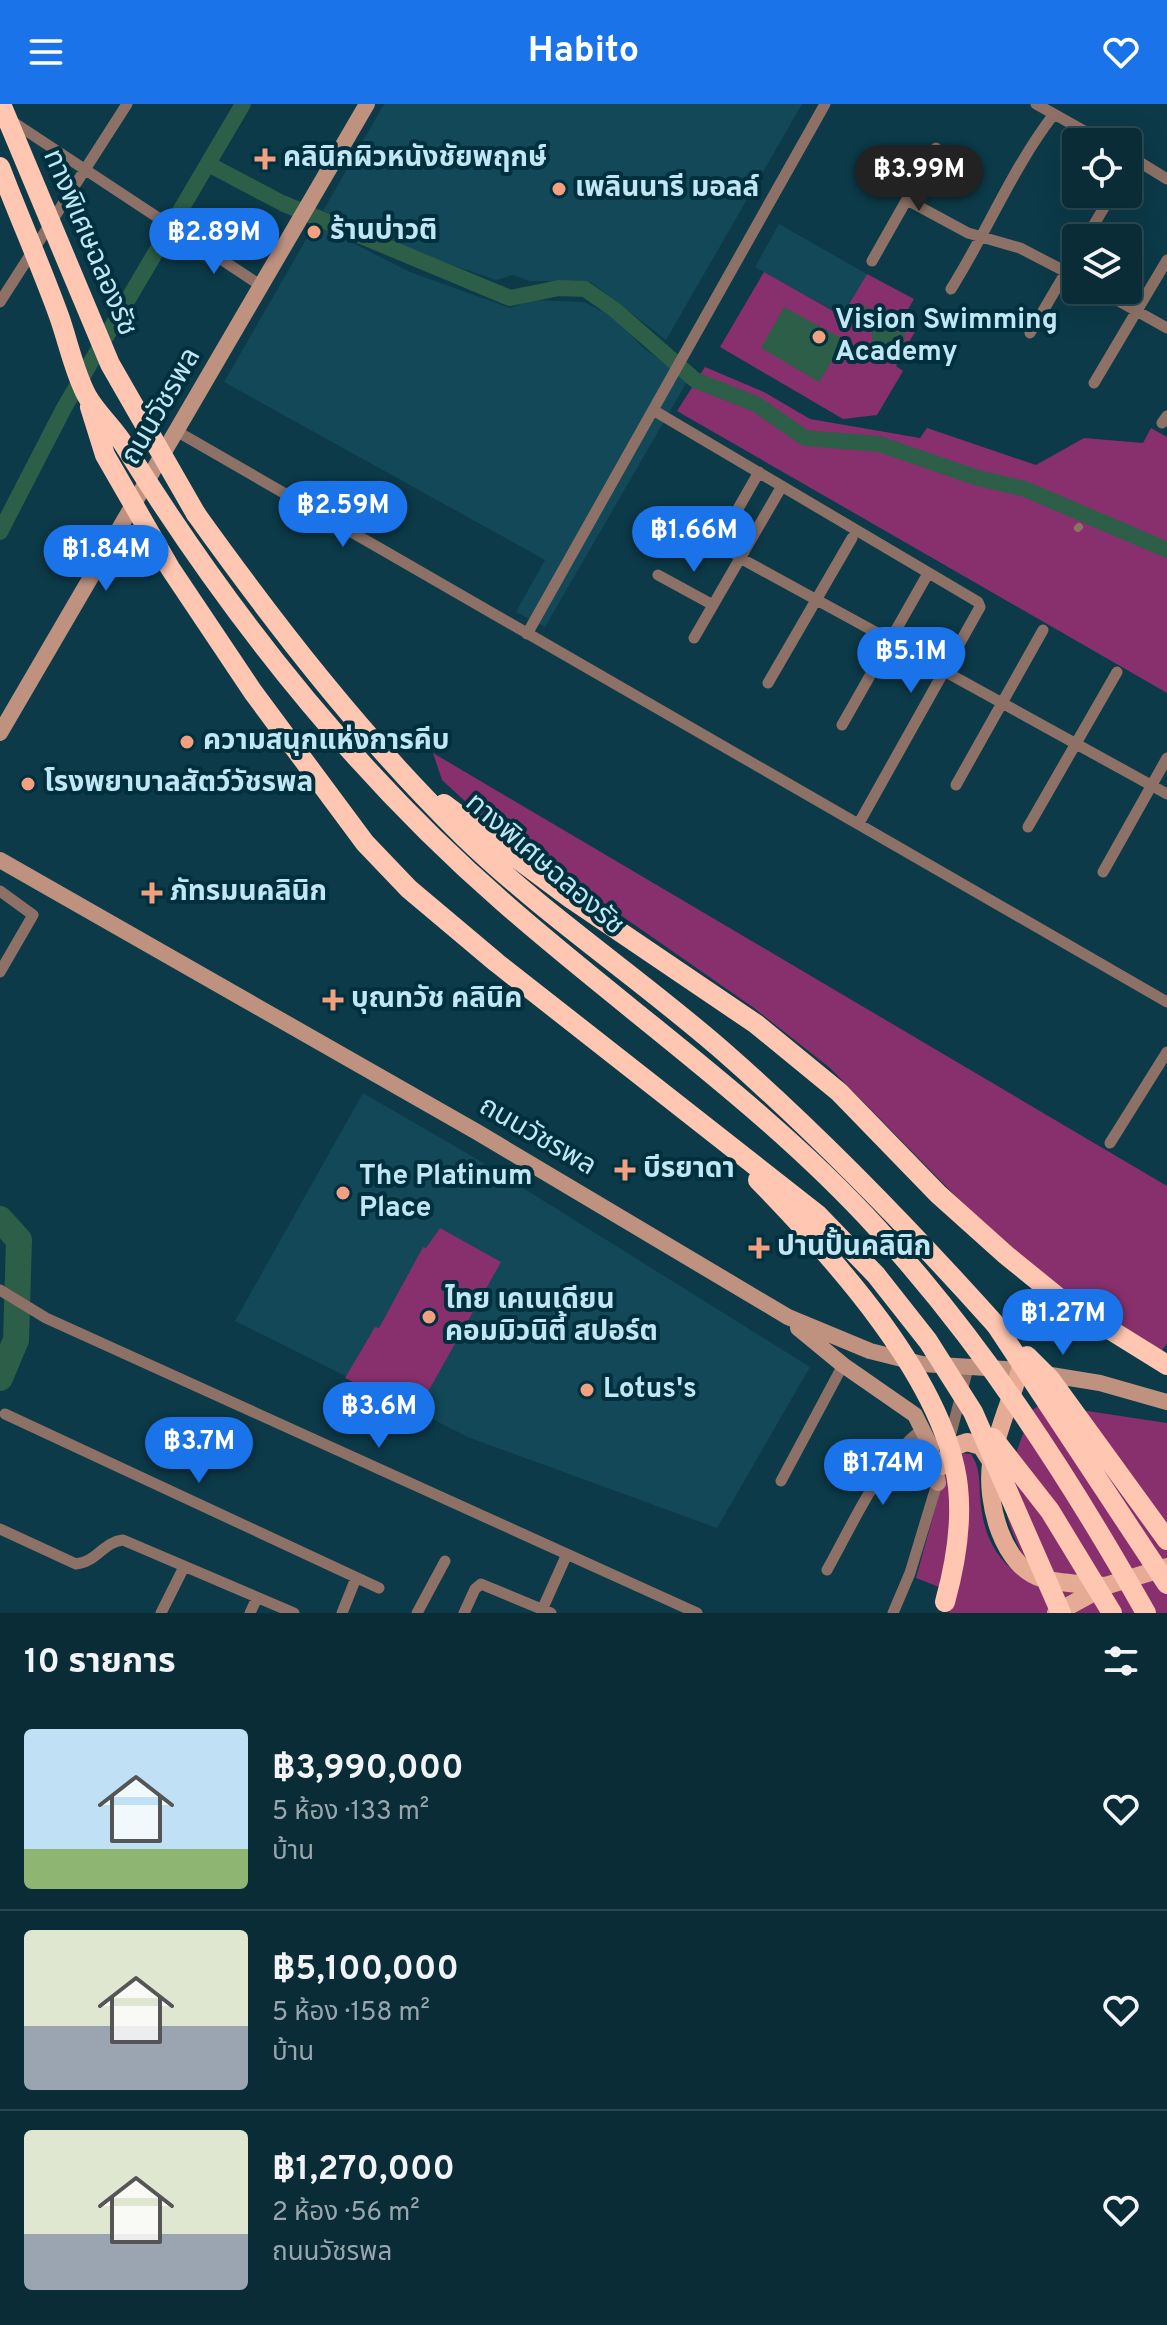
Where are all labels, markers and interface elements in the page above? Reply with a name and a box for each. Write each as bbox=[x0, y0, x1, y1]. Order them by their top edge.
text: Habito bbox=[528, 29, 639, 75]
icon: menu bbox=[24, 30, 68, 74]
icon: heart bbox=[1099, 30, 1143, 74]
map controls bbox=[1062, 128, 1142, 304]
button: locate bbox=[1062, 128, 1142, 208]
place label: คลินิกผิวหนังชัยพฤกษ์ bbox=[283, 141, 547, 177]
street label: ทางพิเศษฉลองรัช bbox=[33, 144, 145, 342]
pin: ฿3.99M bbox=[854, 145, 984, 213]
marker: คลินิกผิวหนังชัยพฤกษ์ bbox=[254, 148, 276, 170]
text: ฿3.99M bbox=[873, 154, 965, 187]
place label: เพลินนารี มอลล์ bbox=[575, 171, 759, 207]
marker: เพลินนารี มอลล์ bbox=[550, 180, 568, 198]
pin: ฿2.89M bbox=[149, 208, 279, 276]
place label: ร้านบ่าวติ bbox=[330, 214, 437, 250]
text: ฿2.89M bbox=[167, 217, 261, 250]
marker: ร้านบ่าวติ bbox=[305, 223, 323, 241]
button: layers bbox=[1062, 224, 1142, 304]
place label: Vision Swimming Academy bbox=[835, 303, 1058, 371]
marker: Vision Swimming Academy bbox=[810, 328, 828, 346]
street label: ถนนวัชรพล bbox=[114, 342, 210, 472]
pin: ฿2.59M bbox=[278, 481, 408, 549]
text: ฿2.59M bbox=[296, 490, 390, 523]
pin: ฿1.66M bbox=[629, 506, 759, 574]
text: ฿1.66M bbox=[650, 515, 738, 548]
pin: ฿1.84M bbox=[41, 525, 171, 593]
text: ฿1.84M bbox=[62, 534, 150, 567]
pin: ฿5.1M bbox=[855, 627, 967, 695]
text: ฿5.1M bbox=[875, 636, 947, 669]
place label: ความสนุกแห่งการคีบ bbox=[203, 724, 450, 760]
marker: ความสนุกแห่งการคีบ bbox=[178, 733, 196, 751]
place label: โรงพยาบาลสัตว์วัชรพล bbox=[44, 766, 313, 802]
marker: โรงพยาบาลสัตว์วัชรพล bbox=[19, 775, 37, 793]
street label: ทางพิเศษฉลองรัช bbox=[457, 786, 631, 944]
place label: ภัทรมนคลินิก bbox=[170, 875, 327, 911]
marker: ภัทรมนคลินิก bbox=[141, 882, 163, 904]
place label: บุณทวัช คลินิค bbox=[351, 982, 522, 1018]
marker: บุณทวัช คลินิค bbox=[322, 989, 344, 1011]
street label: ถนนวัชรพล bbox=[472, 1089, 602, 1185]
place label: บีรยาดา bbox=[643, 1152, 735, 1188]
place label: The Platinum Place bbox=[359, 1159, 532, 1227]
marker: บีรยาดา bbox=[614, 1159, 636, 1181]
marker: The Platinum Place bbox=[334, 1184, 352, 1202]
place label: ปานปั้นคลินิก bbox=[777, 1226, 931, 1266]
marker: ปานปั้นคลินิก bbox=[748, 1237, 770, 1259]
place label: ไทย เคเนเดียน คอมมิวนิตี้ สปอร์ต bbox=[445, 1283, 658, 1351]
pin: ฿1.27M bbox=[998, 1289, 1128, 1357]
text: ฿1.27M bbox=[1020, 1298, 1106, 1331]
marker: ไทย เคเนเดียน คอมมิวนิตี้ สปอร์ต bbox=[420, 1308, 438, 1326]
place label: Lotus's bbox=[603, 1372, 697, 1408]
marker: Lotus's bbox=[578, 1381, 596, 1399]
pin: ฿3.6M bbox=[323, 1382, 435, 1450]
text: ฿3.6M bbox=[341, 1391, 417, 1424]
pin: ฿3.7M bbox=[143, 1417, 255, 1485]
text: ฿3.7M bbox=[163, 1426, 235, 1459]
pin: ฿1.74M bbox=[818, 1439, 948, 1507]
text: ฿1.74M bbox=[842, 1448, 924, 1481]
icon: filters bbox=[1099, 1639, 1143, 1683]
text: 10 รายการ bbox=[24, 1642, 176, 1685]
text: ฿3,990,000 bbox=[272, 1748, 464, 1791]
icon: home bbox=[88, 1761, 184, 1857]
icon: heart bbox=[1099, 1787, 1143, 1831]
text: 5 ห้อง · 133 m² bbox=[272, 1796, 429, 1829]
text: บ้าน bbox=[272, 1836, 314, 1869]
text: ฿5,100,000 bbox=[272, 1949, 459, 1992]
icon: home bbox=[88, 1962, 184, 2058]
icon: heart bbox=[1099, 1988, 1143, 2032]
text: 5 ห้อง · 158 m² bbox=[272, 1997, 430, 2030]
text: บ้าน bbox=[272, 2037, 314, 2070]
text: ฿1,270,000 bbox=[272, 2149, 455, 2192]
icon: home bbox=[88, 2162, 184, 2258]
icon: heart bbox=[1099, 2188, 1143, 2232]
text: 2 ห้อง · 56 m² bbox=[272, 2197, 420, 2230]
text: ถนนวัชรพล bbox=[272, 2237, 392, 2270]

